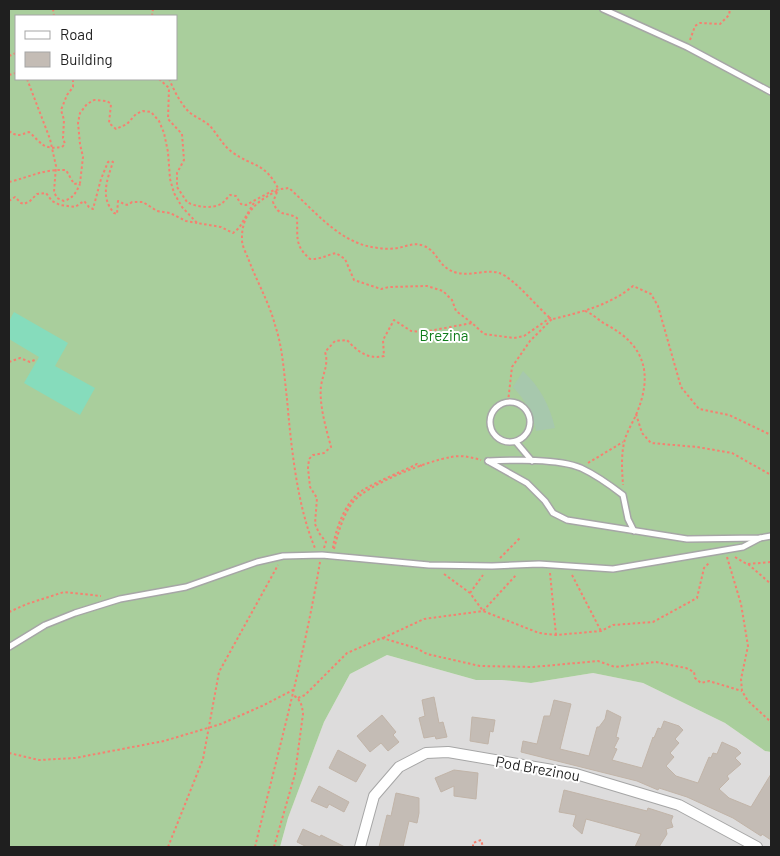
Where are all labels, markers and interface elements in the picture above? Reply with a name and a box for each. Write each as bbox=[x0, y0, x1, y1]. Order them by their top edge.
legend bbox=[15, 15, 178, 80]
text: Road bbox=[60, 25, 93, 43]
text: Building bbox=[60, 50, 113, 68]
park label: Brezina bbox=[419, 326, 469, 344]
street label: Pod Brezinou bbox=[494, 752, 582, 784]

